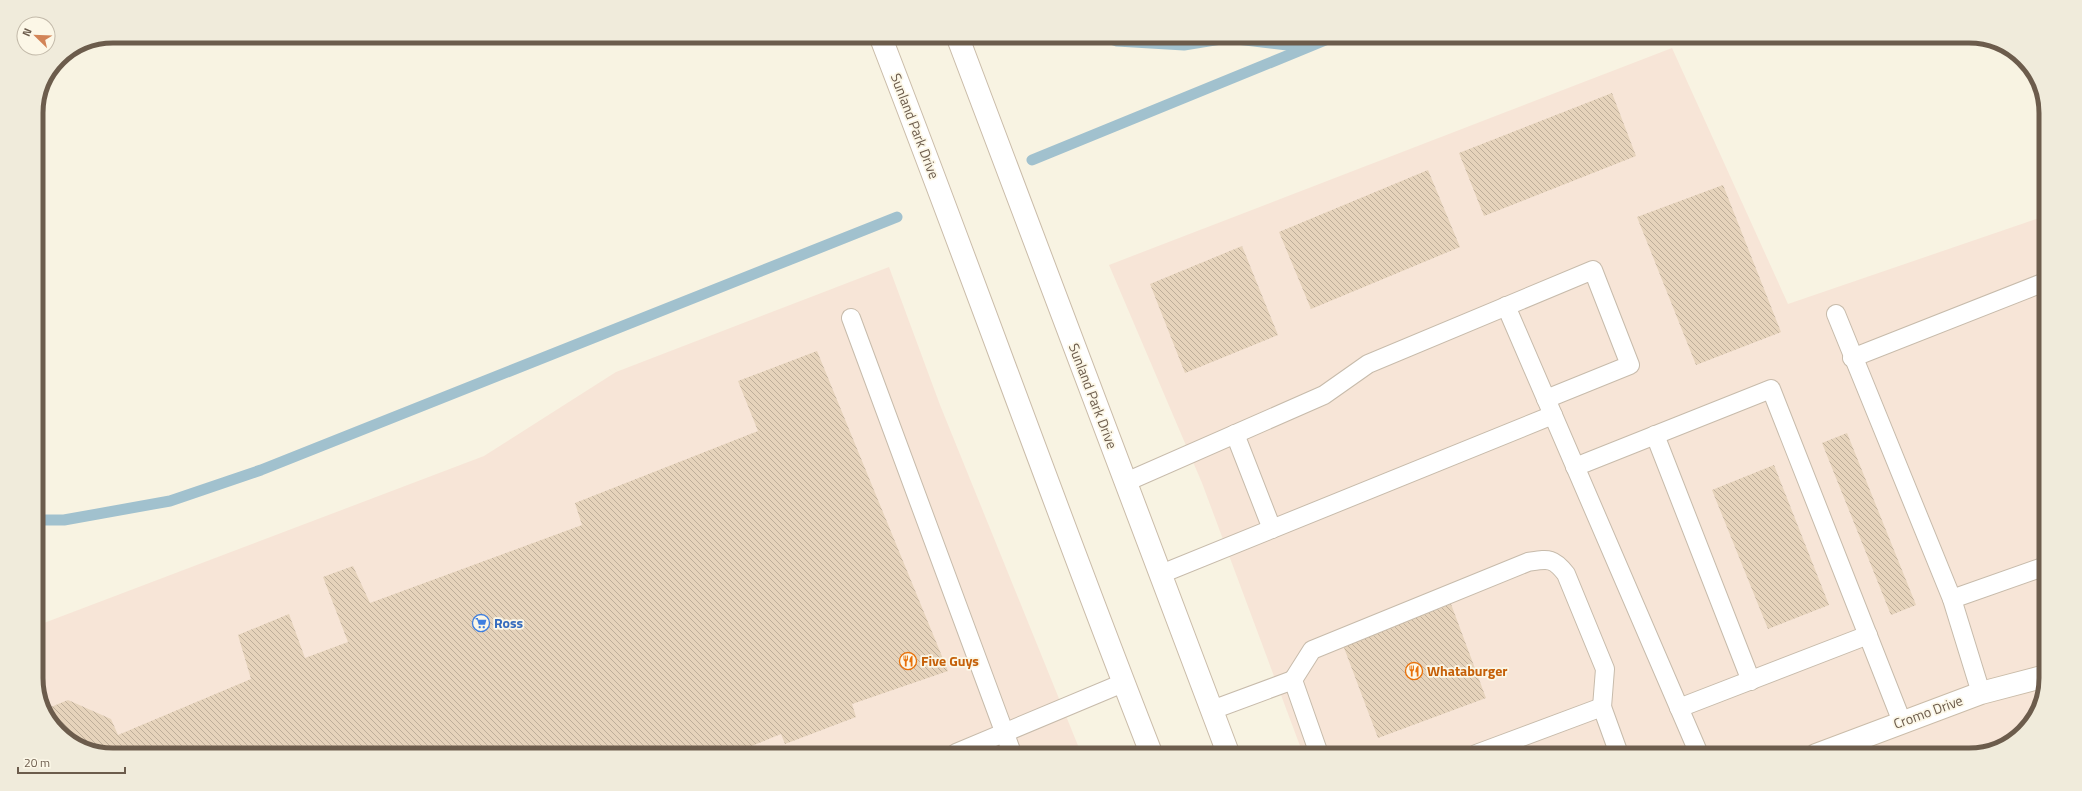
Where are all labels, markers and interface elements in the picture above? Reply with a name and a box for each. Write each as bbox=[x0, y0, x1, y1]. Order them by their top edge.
north arrow bbox=[16, 16, 56, 56]
text: N bbox=[18, 25, 36, 39]
street label: Sunland Park Drive bbox=[886, 70, 945, 182]
street label: Sunland Park Drive bbox=[1064, 340, 1123, 452]
place label: Ross bbox=[494, 612, 524, 633]
supermarket icon: Ross bbox=[471, 613, 491, 633]
place label: Five Guys bbox=[921, 650, 979, 671]
restaurant icon: Five Guys bbox=[898, 651, 918, 671]
place label: Whataburger bbox=[1427, 660, 1508, 681]
restaurant icon: Whataburger bbox=[1404, 661, 1424, 681]
street label: Cromo Drive bbox=[1890, 689, 1965, 734]
scale bar bbox=[18, 749, 125, 775]
text: 20 m bbox=[24, 753, 50, 772]

